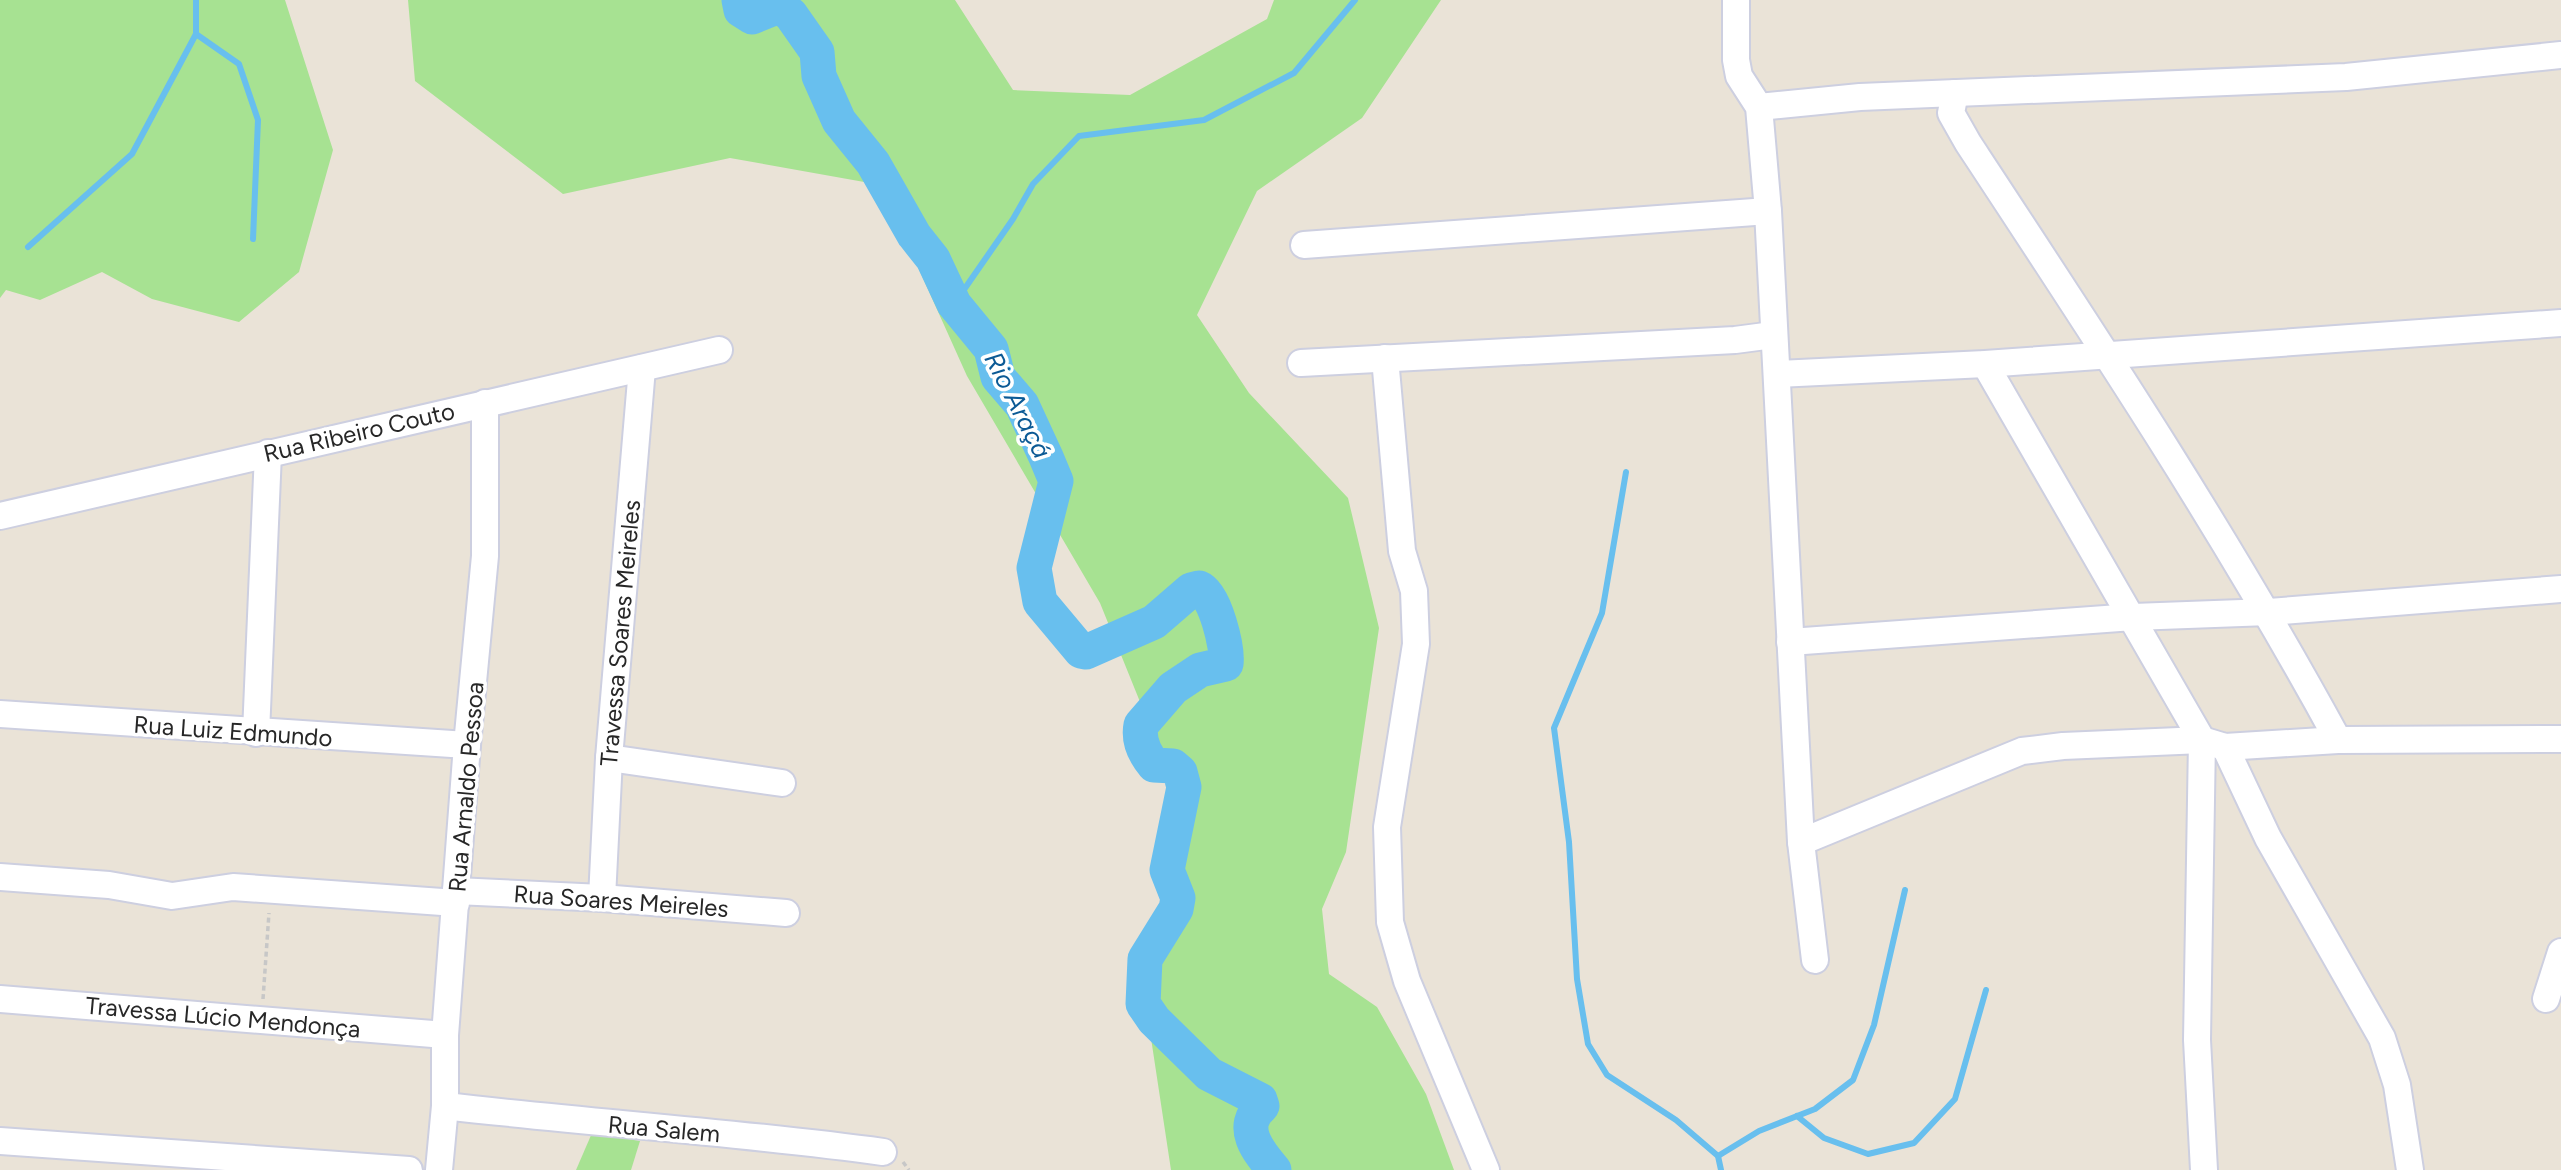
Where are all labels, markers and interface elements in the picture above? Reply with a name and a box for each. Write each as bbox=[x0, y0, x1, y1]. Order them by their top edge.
water label: Rio Araçá bbox=[978, 346, 1058, 464]
street label: Rua Ribeiro Couto bbox=[261, 396, 457, 468]
street label: Travessa Soares Meireles bbox=[594, 499, 646, 767]
street label: Rua Arnaldo Pessoa bbox=[442, 681, 490, 893]
street label: Rua Luiz Edmundo bbox=[133, 710, 333, 752]
street label: Rua Soares Meireles bbox=[512, 879, 730, 923]
street label: Travessa Lúcio Mendonça bbox=[84, 991, 362, 1043]
street label: Rua Salem bbox=[607, 1110, 721, 1148]

